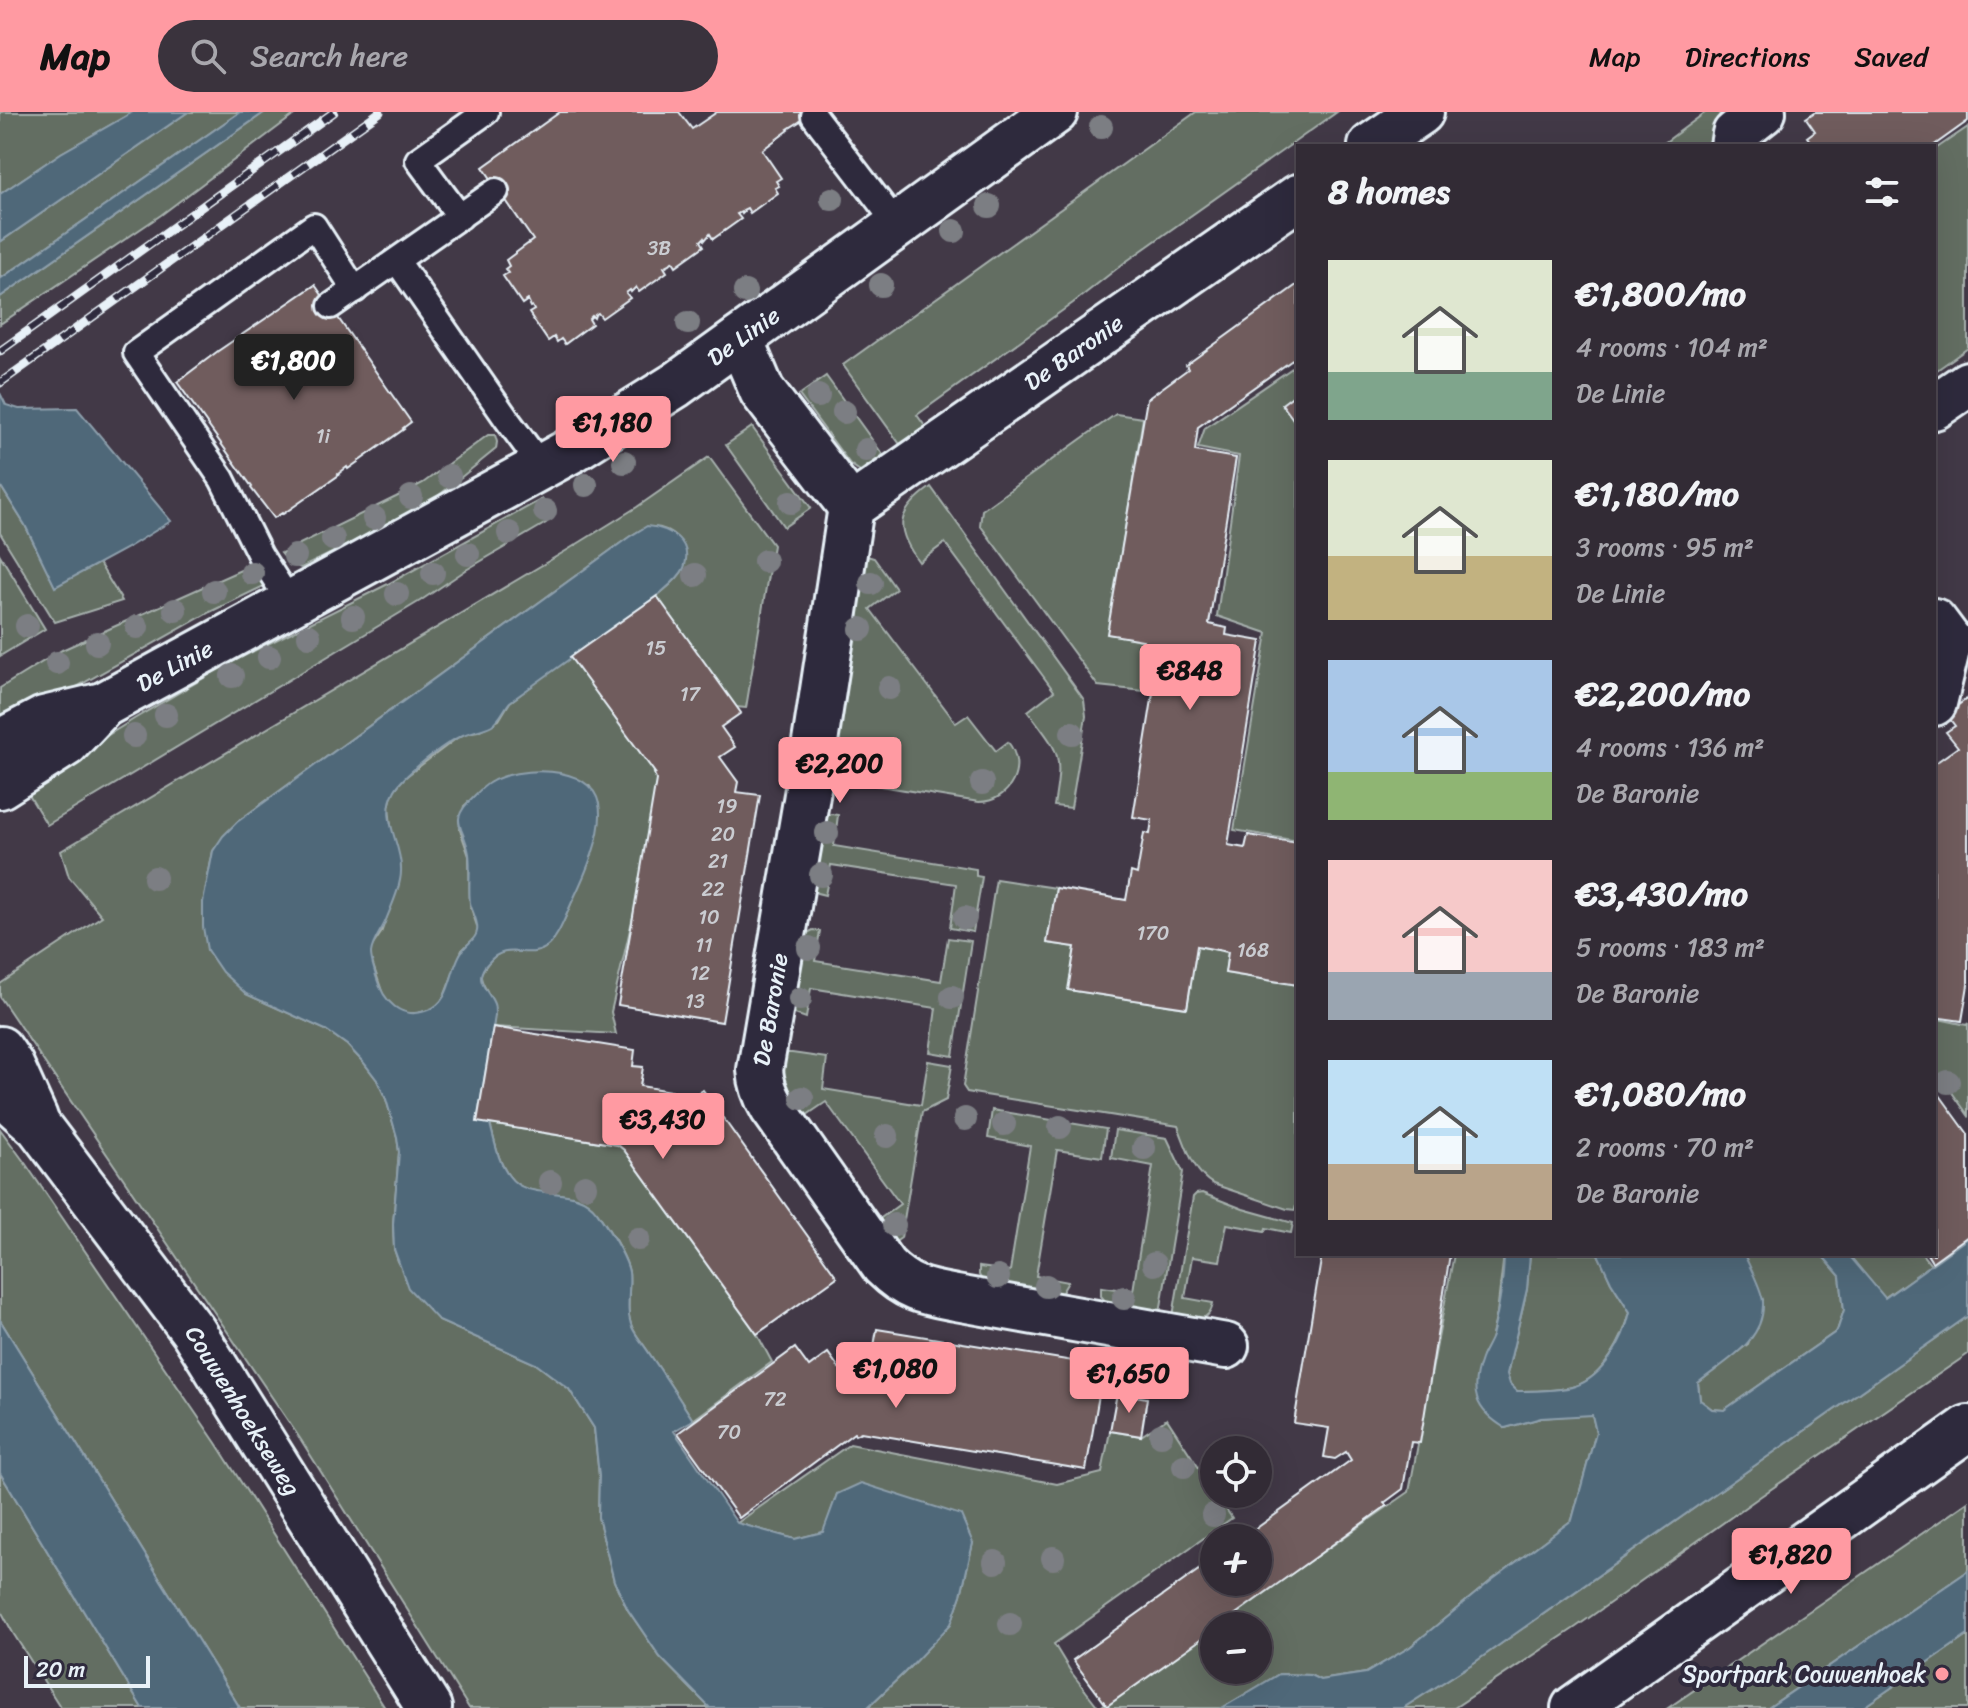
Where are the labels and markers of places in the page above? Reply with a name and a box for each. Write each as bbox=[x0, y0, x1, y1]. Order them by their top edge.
pin: €1,800 bbox=[229, 334, 359, 402]
pin: €1,180 bbox=[548, 396, 678, 464]
pin: €848 bbox=[1143, 644, 1237, 712]
pin: €2,200 bbox=[775, 737, 905, 805]
pin: €3,430 bbox=[598, 1093, 728, 1161]
pin: €1,080 bbox=[831, 1342, 961, 1410]
pin: €1,650 bbox=[1064, 1347, 1194, 1415]
pin: €1,820 bbox=[1726, 1528, 1856, 1596]
place label: Sportpark Couwenhoek bbox=[1682, 1653, 1926, 1695]
marker: Sportpark Couwenhoek bbox=[1933, 1665, 1951, 1683]

